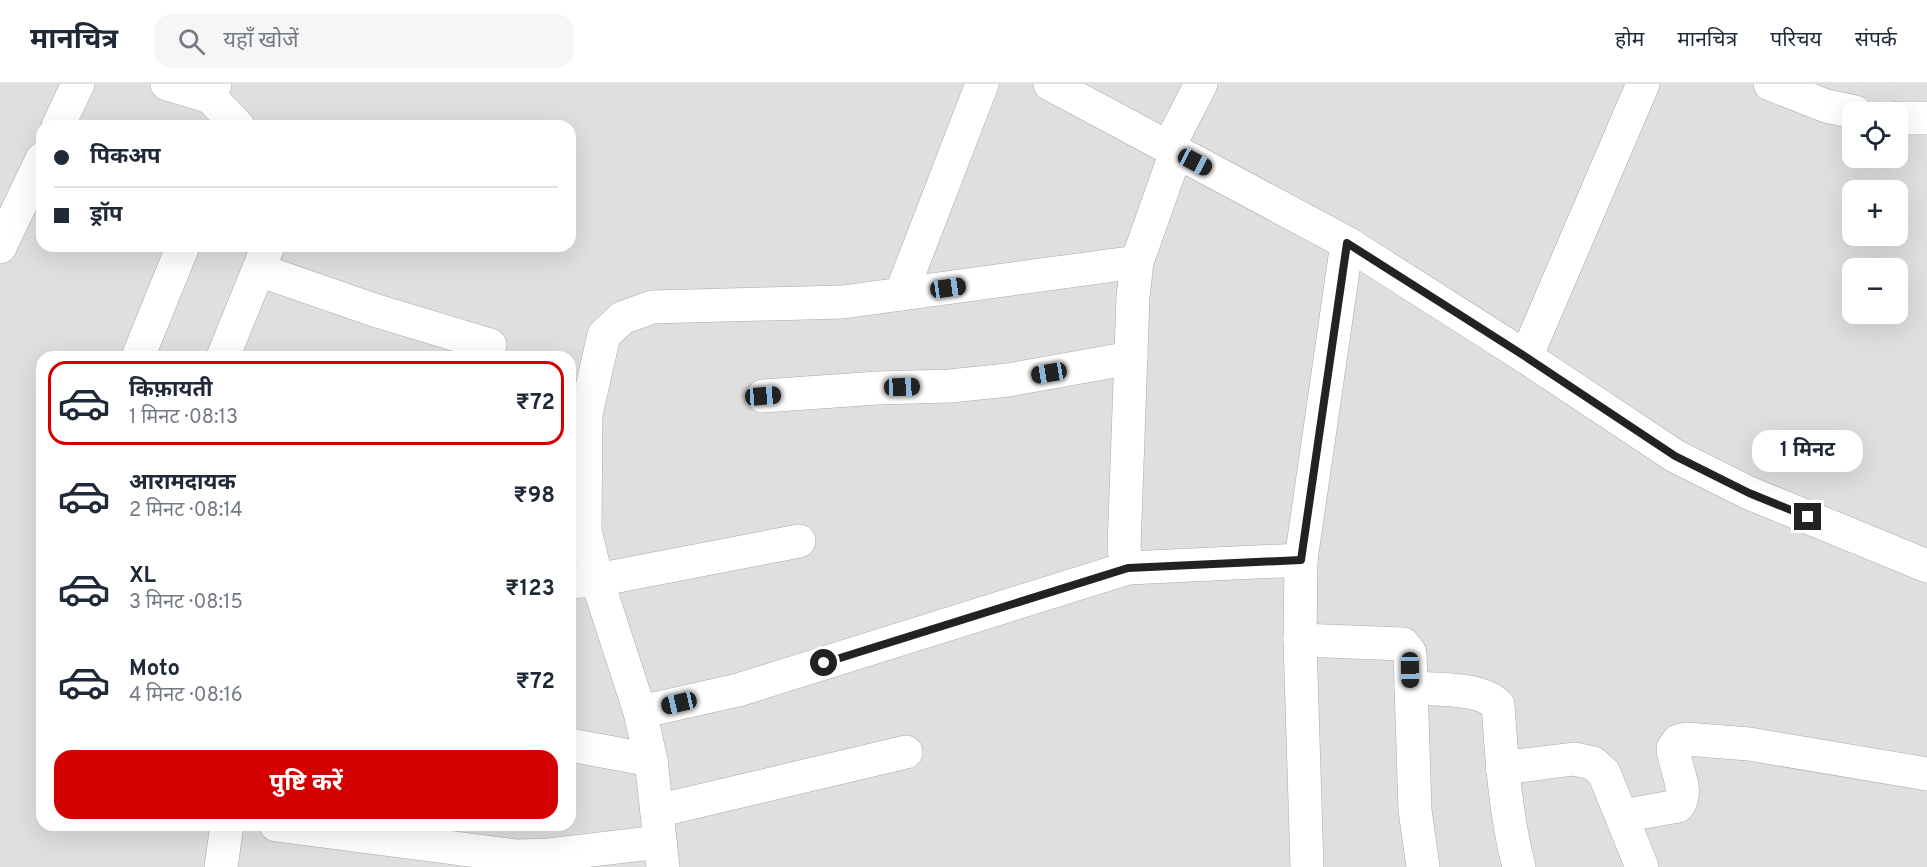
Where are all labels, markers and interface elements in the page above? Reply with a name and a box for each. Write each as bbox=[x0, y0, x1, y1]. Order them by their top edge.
search box bbox=[154, 14, 574, 68]
text: मानचित्र bbox=[30, 23, 118, 59]
icon: search bbox=[175, 25, 208, 58]
text: होम bbox=[1615, 27, 1644, 54]
text: मानचित्र bbox=[1677, 27, 1737, 54]
text: परिचय bbox=[1770, 27, 1822, 54]
text: संपर्क bbox=[1855, 27, 1897, 54]
text: यहाँ खोजें bbox=[223, 28, 299, 55]
map controls bbox=[1842, 102, 1908, 324]
button: locate bbox=[1842, 102, 1908, 168]
text: पिकअप bbox=[90, 144, 161, 171]
car bbox=[1175, 146, 1215, 178]
button: + bbox=[1842, 180, 1908, 246]
text: ड्रॉप bbox=[90, 202, 123, 229]
button: − bbox=[1842, 258, 1908, 324]
car bbox=[929, 277, 967, 299]
car bbox=[1030, 361, 1068, 385]
icon: car bbox=[57, 376, 111, 430]
text: किफ़ायती bbox=[129, 377, 213, 404]
car bbox=[884, 377, 920, 397]
car bbox=[744, 386, 782, 406]
text: ₹72 bbox=[516, 390, 555, 417]
text: 1 मिनट · 08:13 bbox=[129, 405, 238, 431]
callout: 1 मिनट bbox=[1752, 430, 1864, 472]
text: 1 मिनट bbox=[1780, 438, 1835, 464]
icon: car bbox=[57, 469, 111, 523]
text: आरामदायक bbox=[129, 470, 236, 497]
text: ₹98 bbox=[513, 483, 555, 510]
text: 2 मिनट · 08:14 bbox=[129, 498, 243, 524]
route end bbox=[1794, 503, 1821, 530]
icon: car bbox=[57, 562, 111, 616]
text: XL bbox=[129, 563, 156, 590]
text: ₹123 bbox=[505, 576, 555, 603]
text: 3 मिनट · 08:15 bbox=[129, 590, 243, 616]
route start bbox=[810, 649, 837, 676]
car bbox=[1401, 652, 1419, 688]
icon: car bbox=[57, 655, 111, 709]
text: Moto bbox=[129, 656, 180, 683]
text: ₹72 bbox=[516, 669, 555, 696]
text: 4 मिनट · 08:16 bbox=[129, 683, 243, 709]
car bbox=[659, 690, 699, 716]
button: पुष्टि करें bbox=[54, 750, 558, 819]

